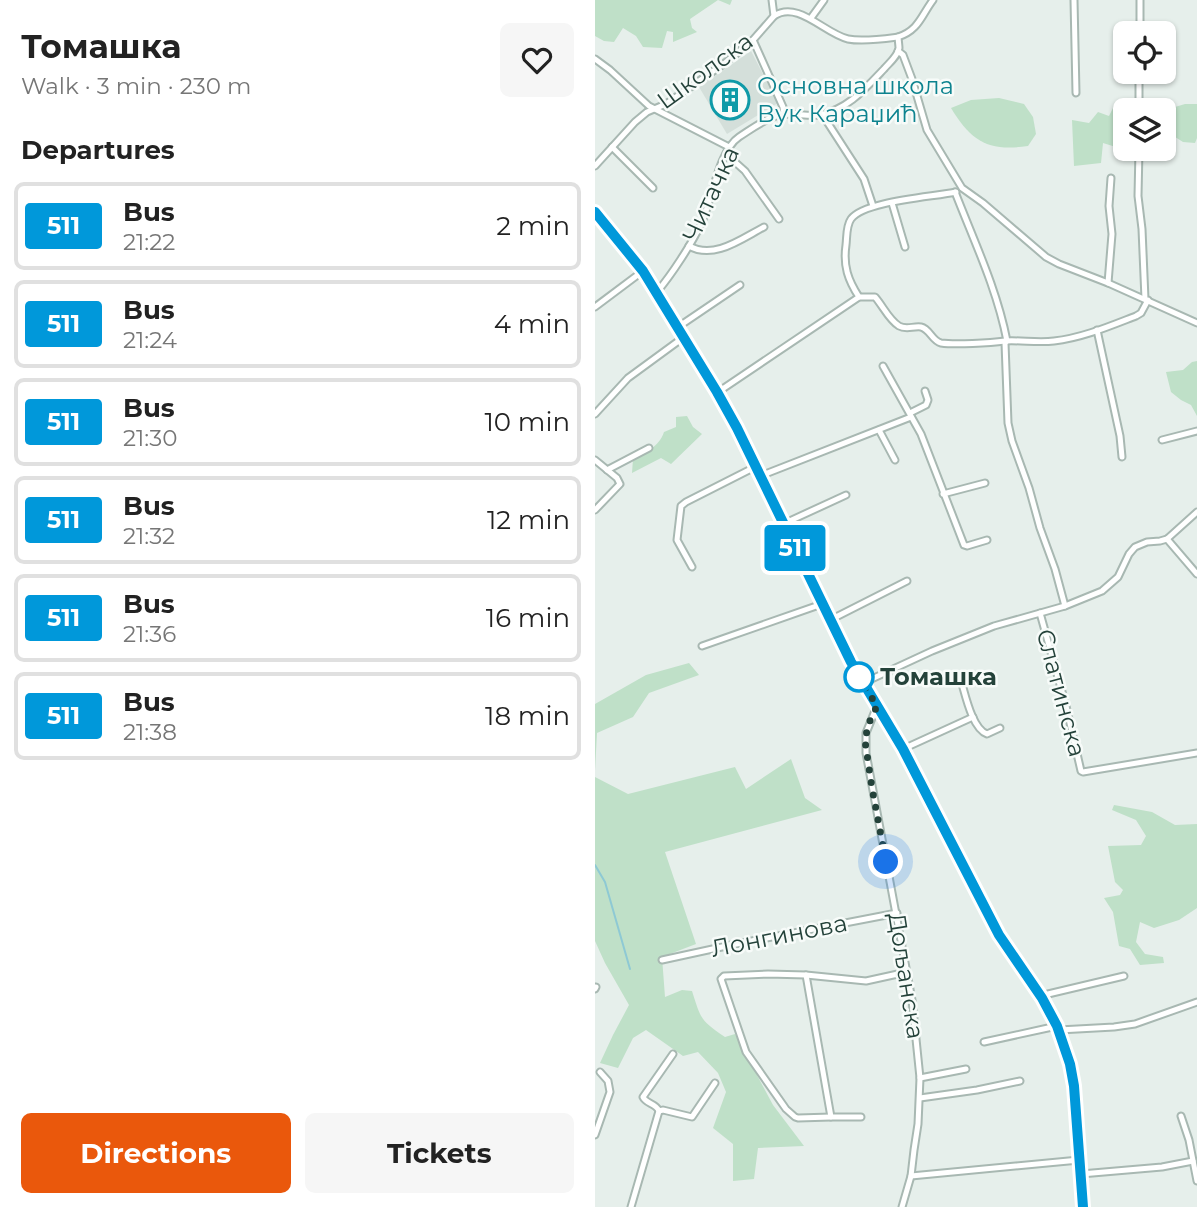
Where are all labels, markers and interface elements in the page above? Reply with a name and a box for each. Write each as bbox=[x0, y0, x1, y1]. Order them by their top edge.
map controls bbox=[1113, 21, 1176, 161]
button: locate bbox=[1113, 21, 1176, 84]
button: heart bbox=[500, 23, 574, 97]
text: Томашка bbox=[21, 26, 181, 66]
street label: Школска bbox=[651, 26, 758, 115]
place label: Основна школа Вук Караџић bbox=[757, 71, 954, 128]
text: Walk · 3 min · 230 m bbox=[21, 72, 251, 100]
building icon: Основна школа Вук Караџић bbox=[709, 79, 751, 121]
button: layers bbox=[1113, 98, 1176, 161]
text: Departures bbox=[21, 134, 175, 166]
street label: Читачка bbox=[676, 142, 745, 246]
text: Bus bbox=[123, 196, 175, 228]
text: 2 min bbox=[496, 210, 570, 242]
text: 511 bbox=[47, 211, 80, 240]
text: 21:22 bbox=[123, 228, 175, 256]
text: Bus bbox=[123, 294, 175, 326]
text: 4 min bbox=[494, 308, 570, 340]
text: 511 bbox=[47, 309, 80, 338]
text: 21:24 bbox=[123, 326, 177, 354]
text: Bus bbox=[123, 392, 175, 424]
text: 10 min bbox=[484, 406, 570, 438]
text: 511 bbox=[47, 407, 80, 436]
text: 21:30 bbox=[123, 424, 177, 452]
text: Bus bbox=[123, 490, 175, 522]
text: 12 min bbox=[487, 504, 570, 536]
text: 511 bbox=[47, 505, 80, 534]
text: 21:32 bbox=[123, 522, 175, 550]
line badge: 511 bbox=[755, 525, 835, 571]
text: 511 bbox=[778, 533, 812, 562]
text: Bus bbox=[123, 588, 175, 620]
text: 16 min bbox=[486, 602, 570, 634]
text: 511 bbox=[47, 603, 80, 632]
text: 21:36 bbox=[123, 620, 176, 648]
street label: Слатинска bbox=[1031, 626, 1092, 760]
marker: Томашка bbox=[844, 662, 874, 692]
place label: Томашка bbox=[880, 662, 997, 691]
text: Bus bbox=[123, 686, 175, 718]
text: 18 min bbox=[485, 700, 570, 732]
text: 511 bbox=[47, 701, 80, 730]
text: 21:38 bbox=[123, 718, 177, 746]
your location bbox=[868, 844, 903, 879]
street label: Лонгинова bbox=[708, 908, 850, 963]
street label: Дољанска bbox=[882, 911, 931, 1041]
button: Directions bbox=[21, 1113, 291, 1193]
button: Tickets bbox=[305, 1113, 574, 1193]

